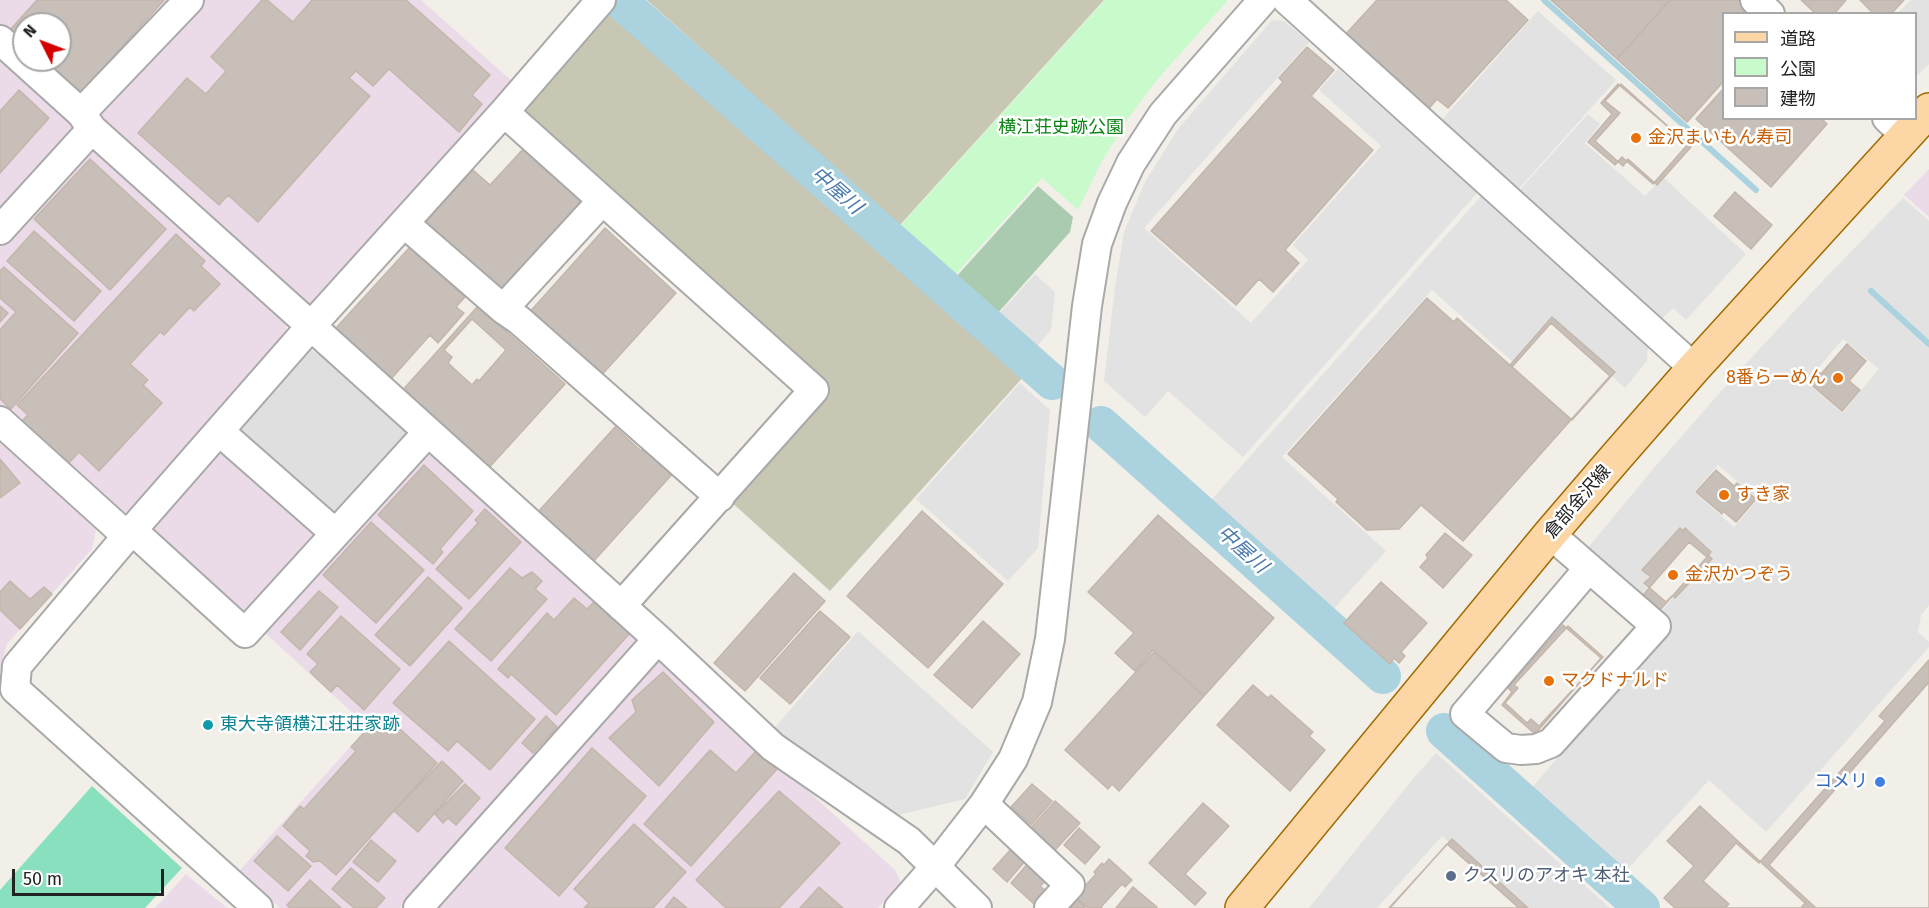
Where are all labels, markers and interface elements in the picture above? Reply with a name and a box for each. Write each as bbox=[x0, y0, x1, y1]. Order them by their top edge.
north arrow bbox=[12, 12, 72, 72]
legend bbox=[1722, 12, 1917, 120]
text: N bbox=[19, 21, 40, 41]
text: 道路 bbox=[1780, 28, 1816, 50]
text: 公園 bbox=[1780, 58, 1816, 80]
text: 建物 bbox=[1780, 88, 1816, 110]
park label: 横江荘史跡公園 bbox=[998, 117, 1124, 139]
place label: 金沢まいもん寿司 bbox=[1648, 127, 1792, 149]
marker: 金沢まいもん寿司 bbox=[1629, 131, 1643, 145]
water label: 中屋川 bbox=[805, 162, 867, 220]
place label: 8番らーめん bbox=[1726, 367, 1826, 389]
marker: 8番らーめん bbox=[1831, 371, 1845, 385]
street label: 倉部金沢線 bbox=[1540, 461, 1616, 543]
place label: すき家 bbox=[1736, 484, 1790, 506]
marker: すき家 bbox=[1717, 488, 1731, 502]
water label: 中屋川 bbox=[1212, 521, 1272, 579]
place label: 金沢かつぞう bbox=[1685, 564, 1793, 586]
marker: 金沢かつぞう bbox=[1666, 568, 1680, 582]
place label: マクドナルド bbox=[1561, 670, 1669, 692]
marker: マクドナルド bbox=[1542, 674, 1556, 688]
place label: 東大寺領横江荘荘家跡 bbox=[220, 714, 400, 736]
marker: 東大寺領横江荘荘家跡 bbox=[201, 718, 215, 732]
place label: コメリ bbox=[1814, 771, 1868, 793]
marker: コメリ bbox=[1873, 775, 1887, 789]
scale bar bbox=[15, 857, 166, 895]
place label: クスリのアオキ 本社 bbox=[1463, 865, 1630, 887]
text: 50 m bbox=[23, 868, 62, 890]
marker: クスリのアオキ 本社 bbox=[1444, 869, 1458, 883]

